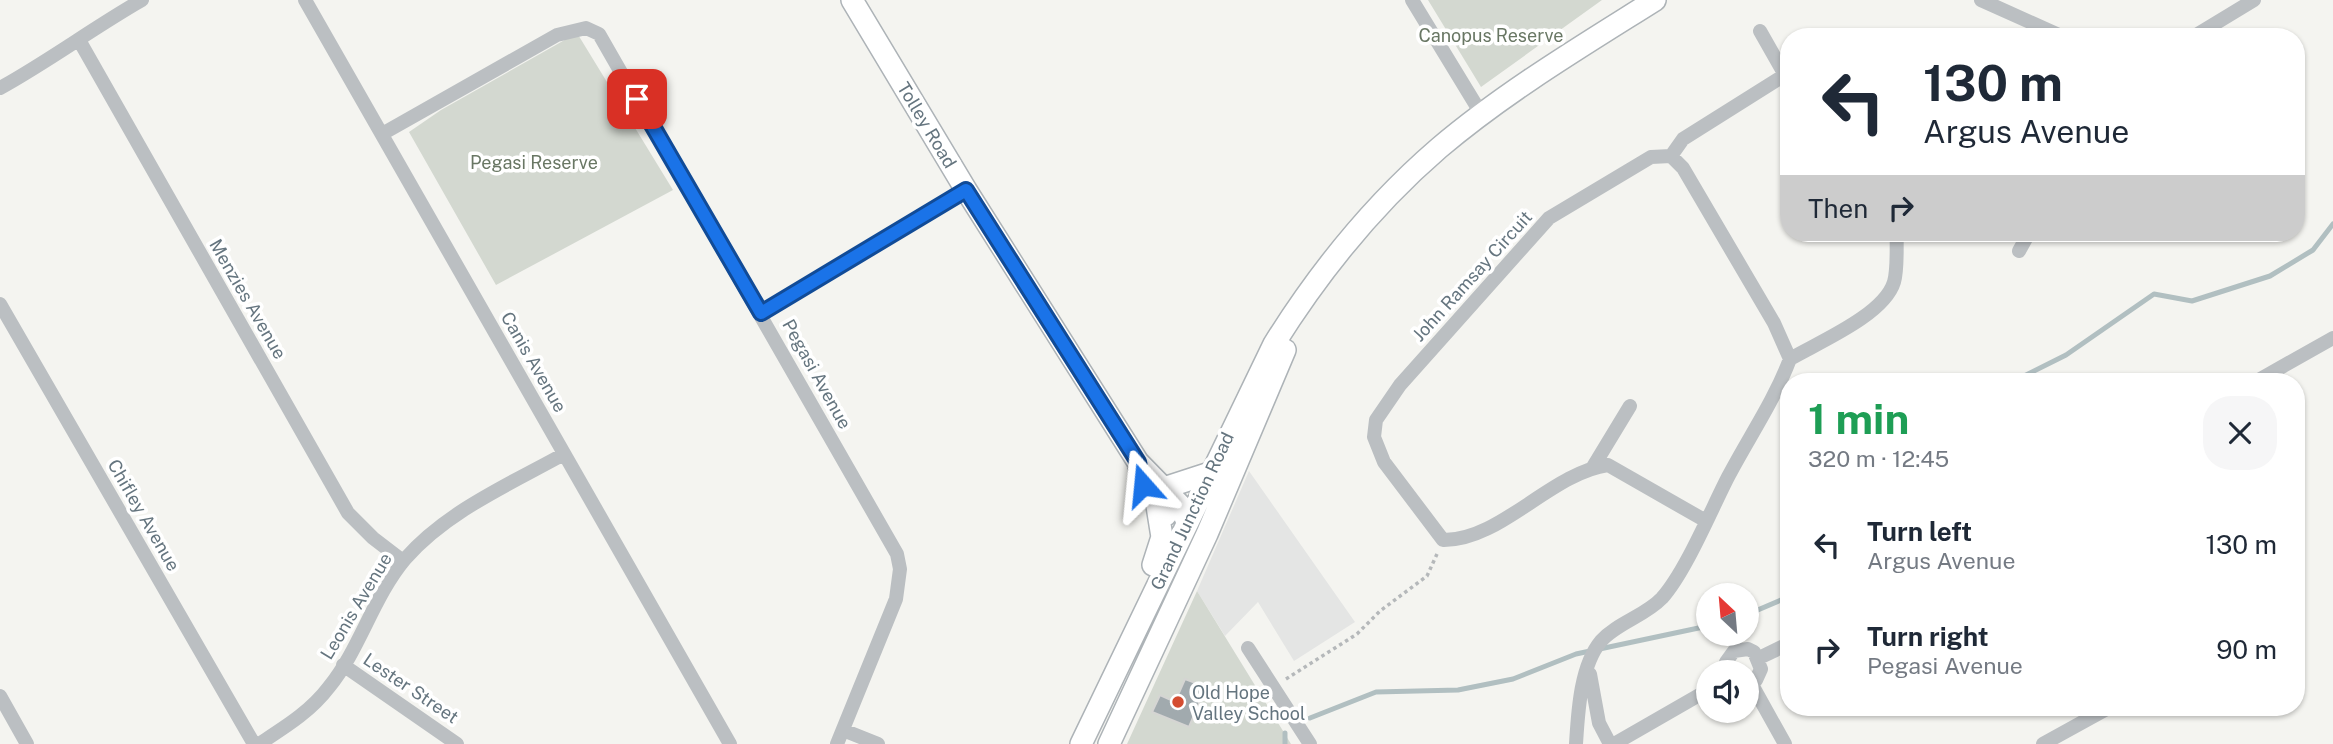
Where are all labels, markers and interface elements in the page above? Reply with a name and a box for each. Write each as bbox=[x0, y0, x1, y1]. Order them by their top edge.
park label: Canopus Reserve bbox=[1418, 25, 1564, 46]
text: 130 m bbox=[1923, 54, 2063, 112]
icon: left bbox=[1808, 56, 1899, 147]
pin bbox=[607, 69, 667, 129]
street label: Tolley Road bbox=[893, 78, 961, 172]
icon: arrive bbox=[618, 80, 656, 118]
text: Argus Avenue bbox=[1923, 113, 2130, 150]
park label: Pegasi Reserve bbox=[470, 152, 598, 173]
icon: right bbox=[1882, 189, 1920, 227]
text: Then bbox=[1808, 193, 1868, 224]
street label: John Ramsay Circuit bbox=[1408, 207, 1536, 345]
street label: Menzies Avenue bbox=[205, 235, 291, 363]
street label: Canis Avenue bbox=[497, 308, 571, 416]
street label: Pegasi Avenue bbox=[778, 316, 856, 432]
text: 1 min bbox=[1808, 394, 1909, 443]
button: close bbox=[2203, 396, 2277, 470]
street label: Grand Junction Road bbox=[1146, 429, 1238, 593]
text: 320 m · 12:45 bbox=[1808, 445, 1949, 472]
position arrow bbox=[1106, 448, 1180, 522]
street label: Chifley Avenue bbox=[104, 456, 184, 574]
text: Turn left bbox=[1867, 516, 1972, 547]
icon: left bbox=[1808, 526, 1846, 564]
text: 130 m bbox=[2205, 529, 2277, 560]
text: Argus Avenue bbox=[1867, 547, 2015, 574]
street label: Leonis Avenue bbox=[316, 549, 396, 663]
north arrow bbox=[1696, 583, 1759, 646]
map controls bbox=[1696, 583, 1759, 723]
text: Turn right bbox=[1867, 621, 1989, 652]
icon: right bbox=[1808, 631, 1846, 669]
text: 90 m bbox=[2216, 634, 2277, 665]
street label: Lester Street bbox=[360, 649, 462, 727]
text: Pegasi Avenue bbox=[1867, 652, 2023, 679]
button: sound bbox=[1696, 660, 1759, 723]
place label: Old Hope Valley School bbox=[1192, 682, 1305, 724]
marker: Old Hope Valley School bbox=[1170, 694, 1186, 710]

